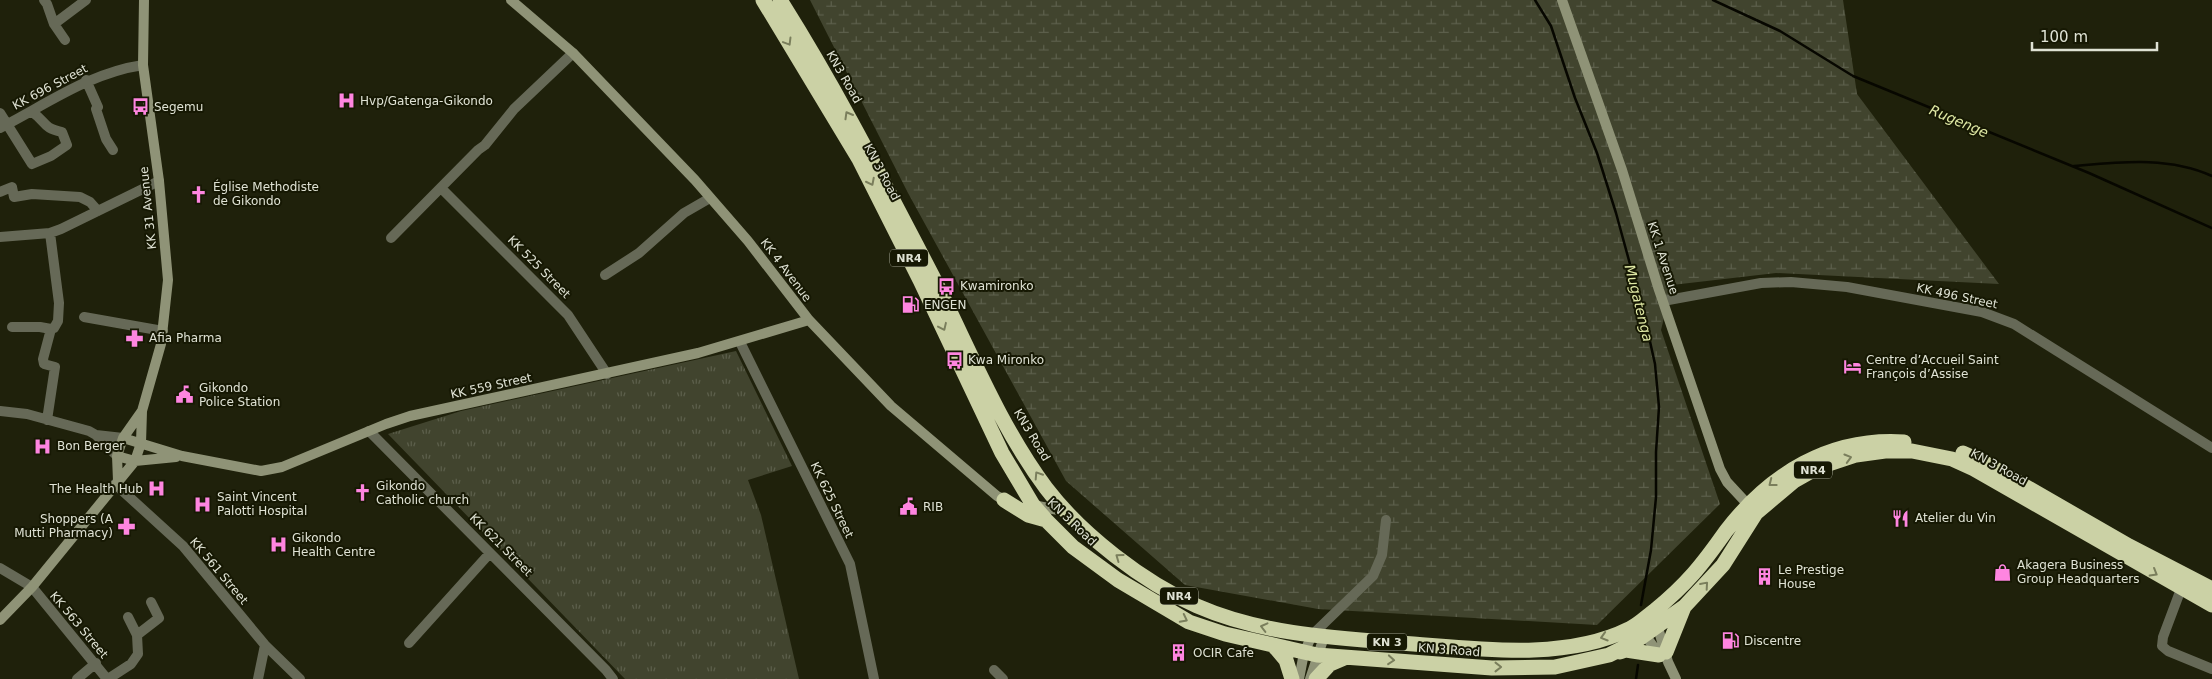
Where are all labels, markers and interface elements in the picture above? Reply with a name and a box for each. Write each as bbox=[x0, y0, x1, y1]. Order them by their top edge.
scale bar bbox=[2032, 20, 2157, 52]
text: 100 m bbox=[2040, 28, 2088, 46]
one-way arrow bbox=[782, 36, 792, 45]
street label: KN3 Road bbox=[823, 48, 865, 106]
street label: KK 696 Street bbox=[10, 61, 90, 113]
hospital icon: Hvp/Gatenga-Gikondo bbox=[336, 91, 356, 111]
place label: Hvp/Gatenga-Gikondo bbox=[360, 94, 493, 108]
bus stop icon: Segemu bbox=[130, 97, 150, 117]
place label: Segemu bbox=[154, 100, 203, 114]
water label: Rugenge bbox=[1927, 101, 1991, 141]
one-way arrow bbox=[844, 111, 854, 120]
street label: KN 3 Road bbox=[861, 141, 903, 203]
street label: KK 31 Avenue bbox=[137, 166, 159, 250]
one-way arrow bbox=[865, 176, 875, 185]
place label: Église Methodiste de Gikondo bbox=[213, 179, 319, 208]
church icon: Église Methodiste de Gikondo bbox=[189, 184, 209, 204]
street label: KK 1 Avenue bbox=[1645, 220, 1681, 296]
street label: KK 525 Street bbox=[505, 233, 573, 301]
street label: KK 4 Avenue bbox=[758, 236, 814, 304]
road number: NR4 bbox=[890, 250, 928, 266]
water label: Mugatenga bbox=[1622, 263, 1656, 343]
bus stop icon: Kwamironko bbox=[936, 276, 956, 296]
place label: Kwamironko bbox=[960, 279, 1034, 293]
street label: KK 496 Street bbox=[1915, 281, 1999, 312]
fuel station icon: ENGEN bbox=[900, 295, 920, 315]
place label: ENGEN bbox=[924, 298, 966, 312]
one-way arrow bbox=[936, 322, 947, 331]
pharmacy icon: Afia Pharma bbox=[125, 328, 145, 348]
place label: Afia Pharma bbox=[149, 331, 222, 345]
bus stop icon: Kwa Mironko bbox=[944, 350, 964, 370]
place label: Kwa Mironko bbox=[968, 353, 1044, 367]
place label: Centre d’Accueil Saint François d’Assise bbox=[1866, 353, 1999, 381]
hotel icon: Centre d’Accueil Saint François d’Assise bbox=[1842, 357, 1862, 377]
street label: KK 559 Street bbox=[449, 370, 533, 401]
place label: Gikondo Police Station bbox=[199, 381, 280, 409]
public building icon: Gikondo Police Station bbox=[175, 385, 195, 405]
street label: KN3 Road bbox=[1011, 406, 1053, 464]
hospital icon: Bon Berger bbox=[33, 436, 53, 456]
place label: Bon Berger bbox=[57, 439, 124, 453]
street label: KN 3 Road bbox=[1968, 446, 2030, 488]
one-way arrow bbox=[1844, 453, 1852, 463]
street label: KK 625 Street bbox=[808, 460, 857, 541]
road number: NR4 bbox=[1794, 462, 1832, 478]
one-way arrow bbox=[1035, 471, 1044, 480]
one-way arrow bbox=[1768, 477, 1778, 486]
hospital icon: The Health Hub bbox=[147, 479, 167, 499]
place label: Gikondo Catholic church bbox=[376, 479, 469, 507]
place label: The Health Hub bbox=[48, 482, 143, 496]
church icon: Gikondo Catholic church bbox=[352, 483, 372, 503]
place label: Saint Vincent Palotti Hospital bbox=[217, 490, 307, 518]
hospital icon: Saint Vincent Palotti Hospital bbox=[193, 494, 213, 514]
street label: KN 3 Road bbox=[1045, 495, 1099, 549]
public building icon: RIB bbox=[899, 497, 919, 517]
place label: RIB bbox=[923, 500, 943, 514]
restaurant icon: Atelier du Vin bbox=[1891, 508, 1911, 528]
street label: KK 621 Street bbox=[467, 511, 535, 579]
place label: Atelier du Vin bbox=[1915, 511, 1996, 525]
place label: Shoppers (A Mutti Pharmacy) bbox=[14, 512, 114, 540]
pharmacy icon: Shoppers (A Mutti Pharmacy) bbox=[117, 516, 137, 536]
place label: Gikondo Health Centre bbox=[292, 531, 375, 559]
street label: KK 561 Street bbox=[187, 535, 251, 607]
hospital icon: Gikondo Health Centre bbox=[268, 535, 288, 555]
one-way arrow bbox=[1115, 554, 1125, 563]
place label: Akagera Business Group Headquarters bbox=[2017, 558, 2140, 586]
shop icon: Akagera Business Group Headquarters bbox=[1993, 562, 2013, 582]
place label: Le Prestige House bbox=[1778, 563, 1844, 591]
building icon: Le Prestige House bbox=[1754, 567, 1774, 587]
one-way arrow bbox=[2149, 567, 2158, 577]
one-way arrow bbox=[1699, 581, 1708, 590]
road number: NR4 bbox=[1160, 588, 1198, 604]
street label: KK 563 Street bbox=[47, 589, 111, 661]
one-way arrow bbox=[1179, 613, 1188, 623]
one-way arrow bbox=[1260, 622, 1269, 633]
fuel station icon: Discentre bbox=[1720, 631, 1740, 651]
one-way arrow bbox=[1600, 632, 1609, 642]
road number: KN 3 bbox=[1367, 634, 1407, 650]
place label: Discentre bbox=[1744, 634, 1801, 648]
street label: KN 3 Road bbox=[1417, 641, 1481, 659]
building icon: OCIR Cafe bbox=[1169, 643, 1189, 663]
place label: OCIR Cafe bbox=[1193, 646, 1254, 660]
one-way arrow bbox=[1387, 654, 1395, 665]
one-way arrow bbox=[1494, 662, 1502, 672]

